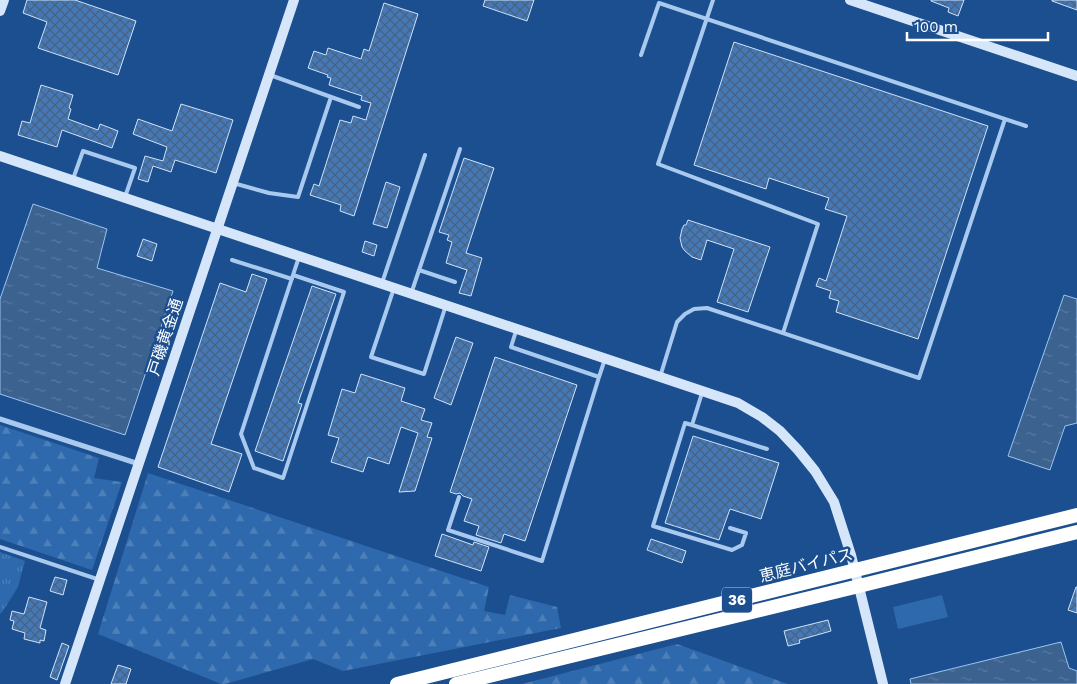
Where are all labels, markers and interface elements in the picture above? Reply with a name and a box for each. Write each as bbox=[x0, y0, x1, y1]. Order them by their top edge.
scale bar bbox=[907, 10, 1048, 42]
text: 100 m bbox=[914, 18, 958, 36]
street label: 戸磯黄金通 bbox=[144, 296, 186, 378]
street label: 恵庭バイパス bbox=[757, 544, 855, 586]
road number: 36 bbox=[722, 588, 752, 612]

